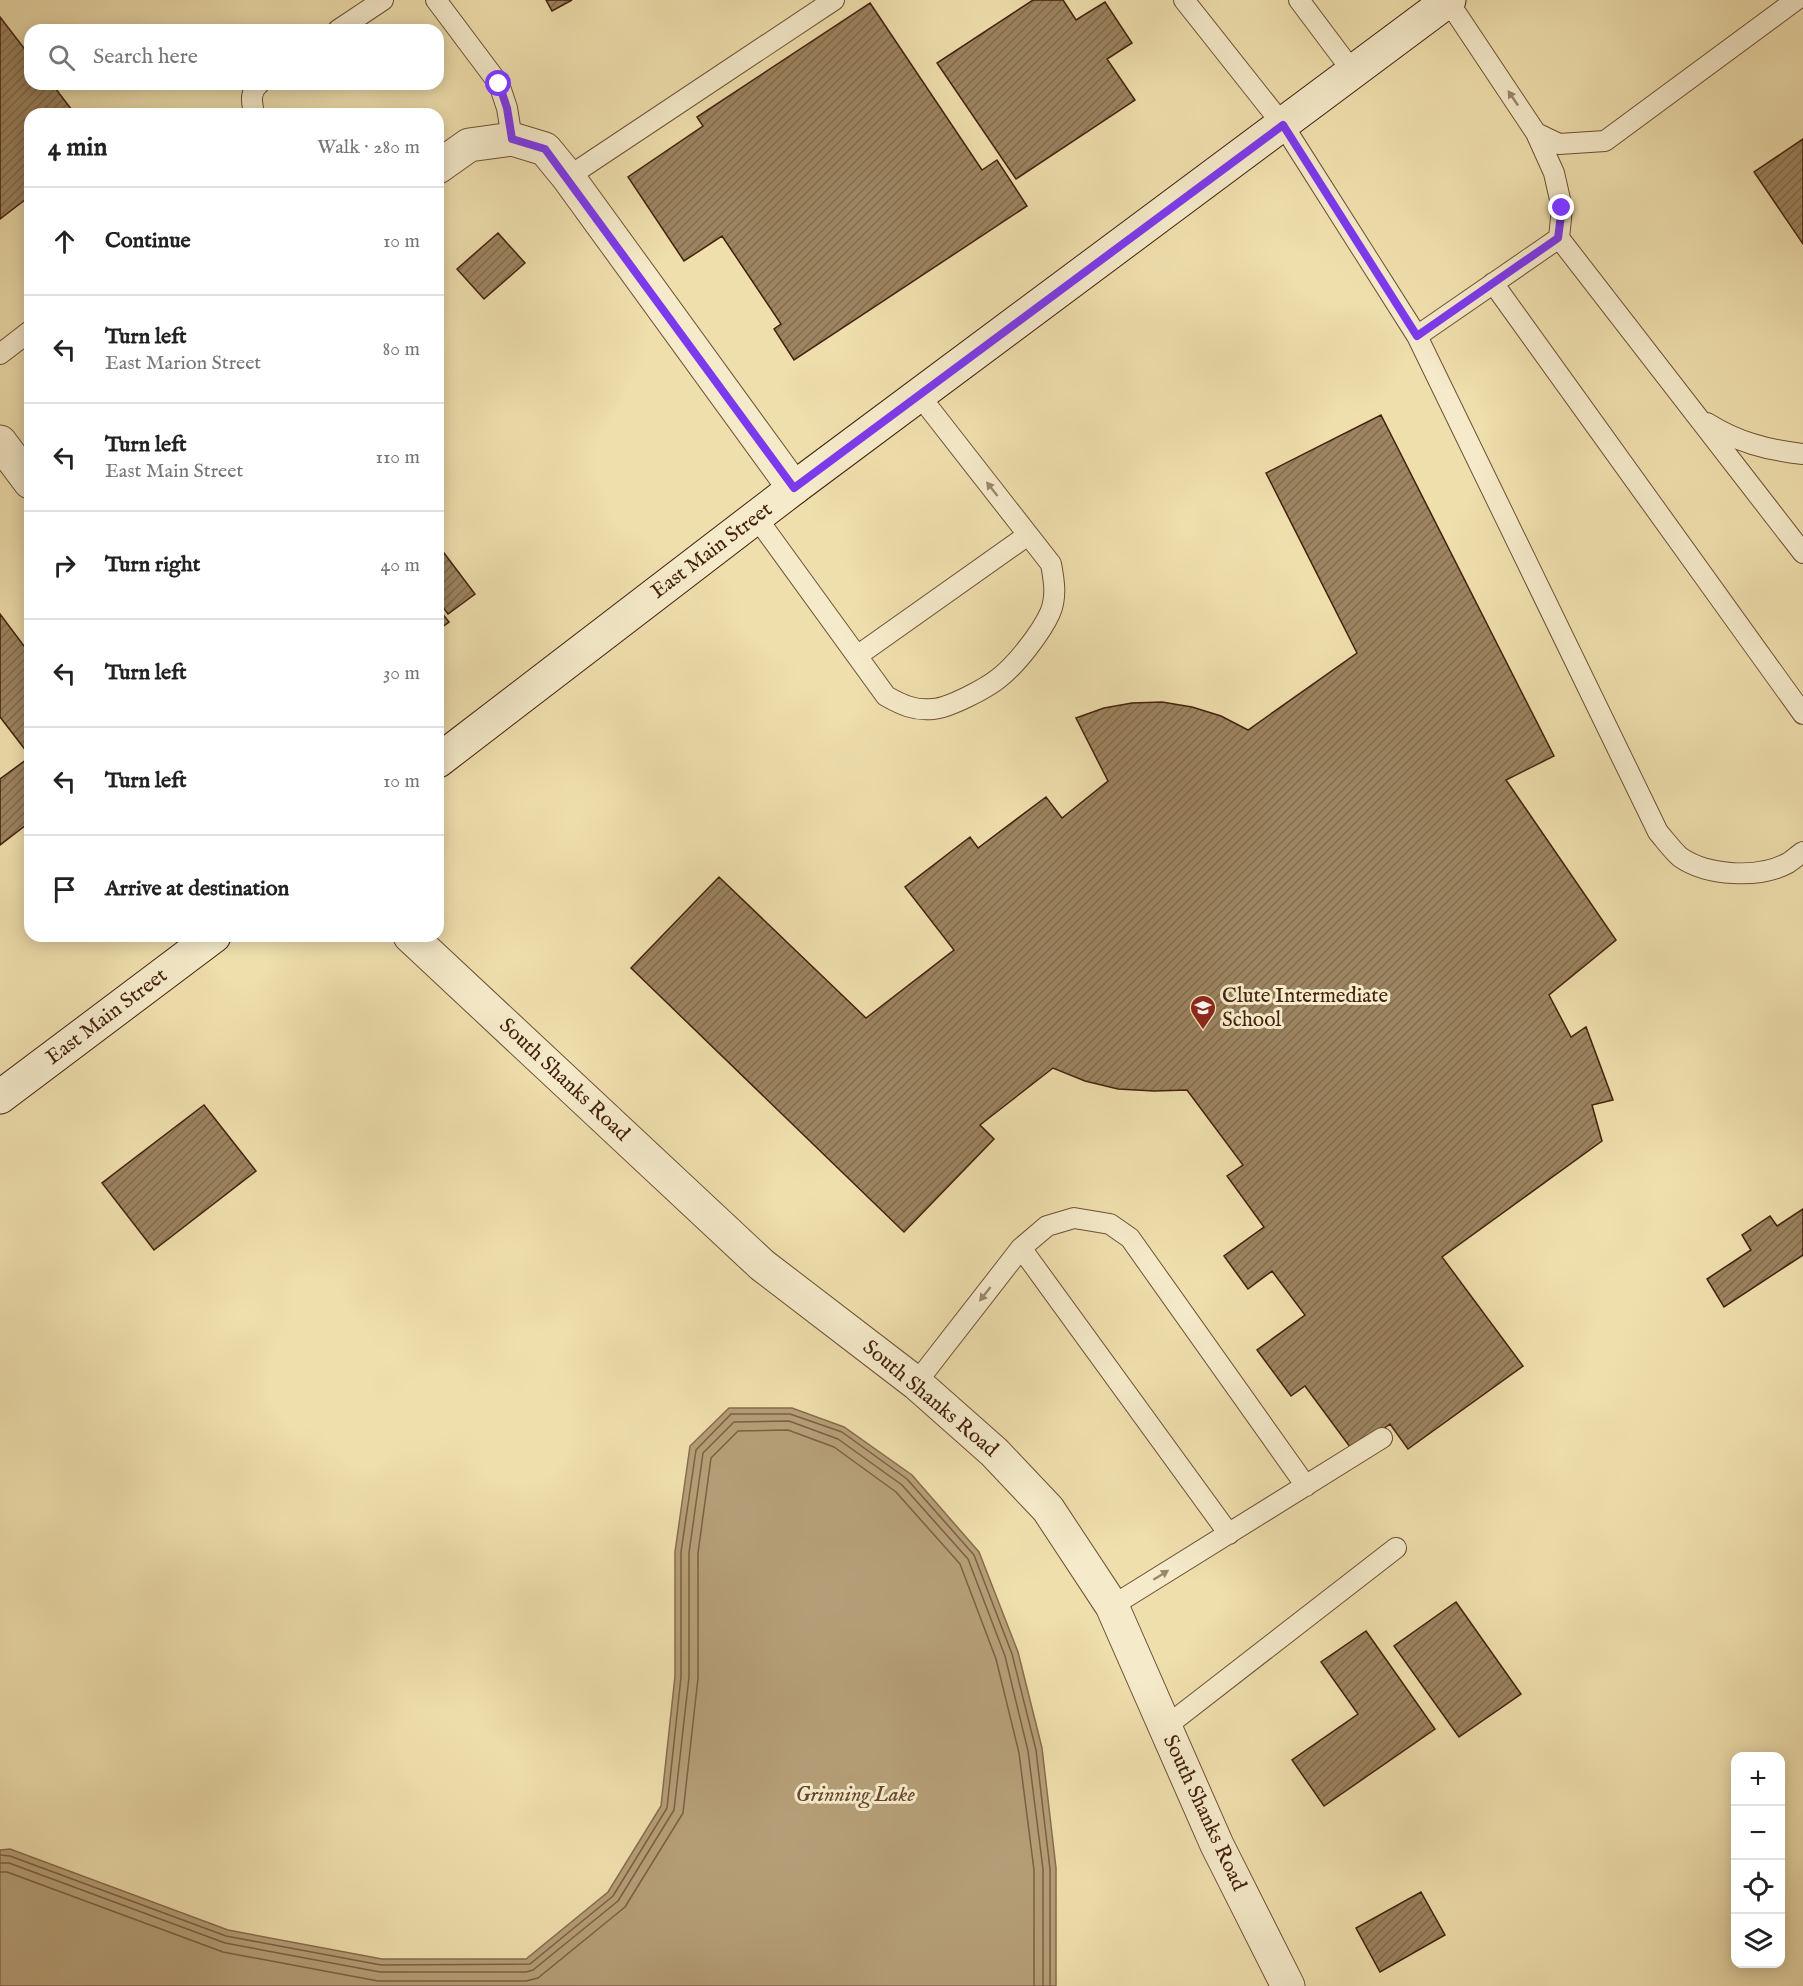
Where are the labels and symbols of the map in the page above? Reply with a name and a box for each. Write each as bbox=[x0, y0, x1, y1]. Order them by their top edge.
route start bbox=[485, 70, 511, 96]
one-way arrow bbox=[1507, 90, 1518, 107]
route end bbox=[1548, 194, 1574, 220]
one-way arrow bbox=[986, 481, 999, 497]
street label: East Main Street bbox=[646, 497, 778, 605]
street label: East Main Street bbox=[41, 963, 173, 1071]
place label: Clute Intermediate School bbox=[1222, 983, 1389, 1034]
school or university icon: Clute Intermediate School bbox=[1188, 993, 1218, 1031]
street label: South Shanks Road bbox=[493, 1013, 635, 1148]
one-way arrow bbox=[980, 1287, 992, 1302]
street label: South Shanks Road bbox=[857, 1334, 1004, 1464]
one-way arrow bbox=[1153, 1570, 1170, 1581]
street label: South Shanks Road bbox=[1156, 1731, 1252, 1896]
water label: Grinning Lake bbox=[795, 1781, 915, 1809]

